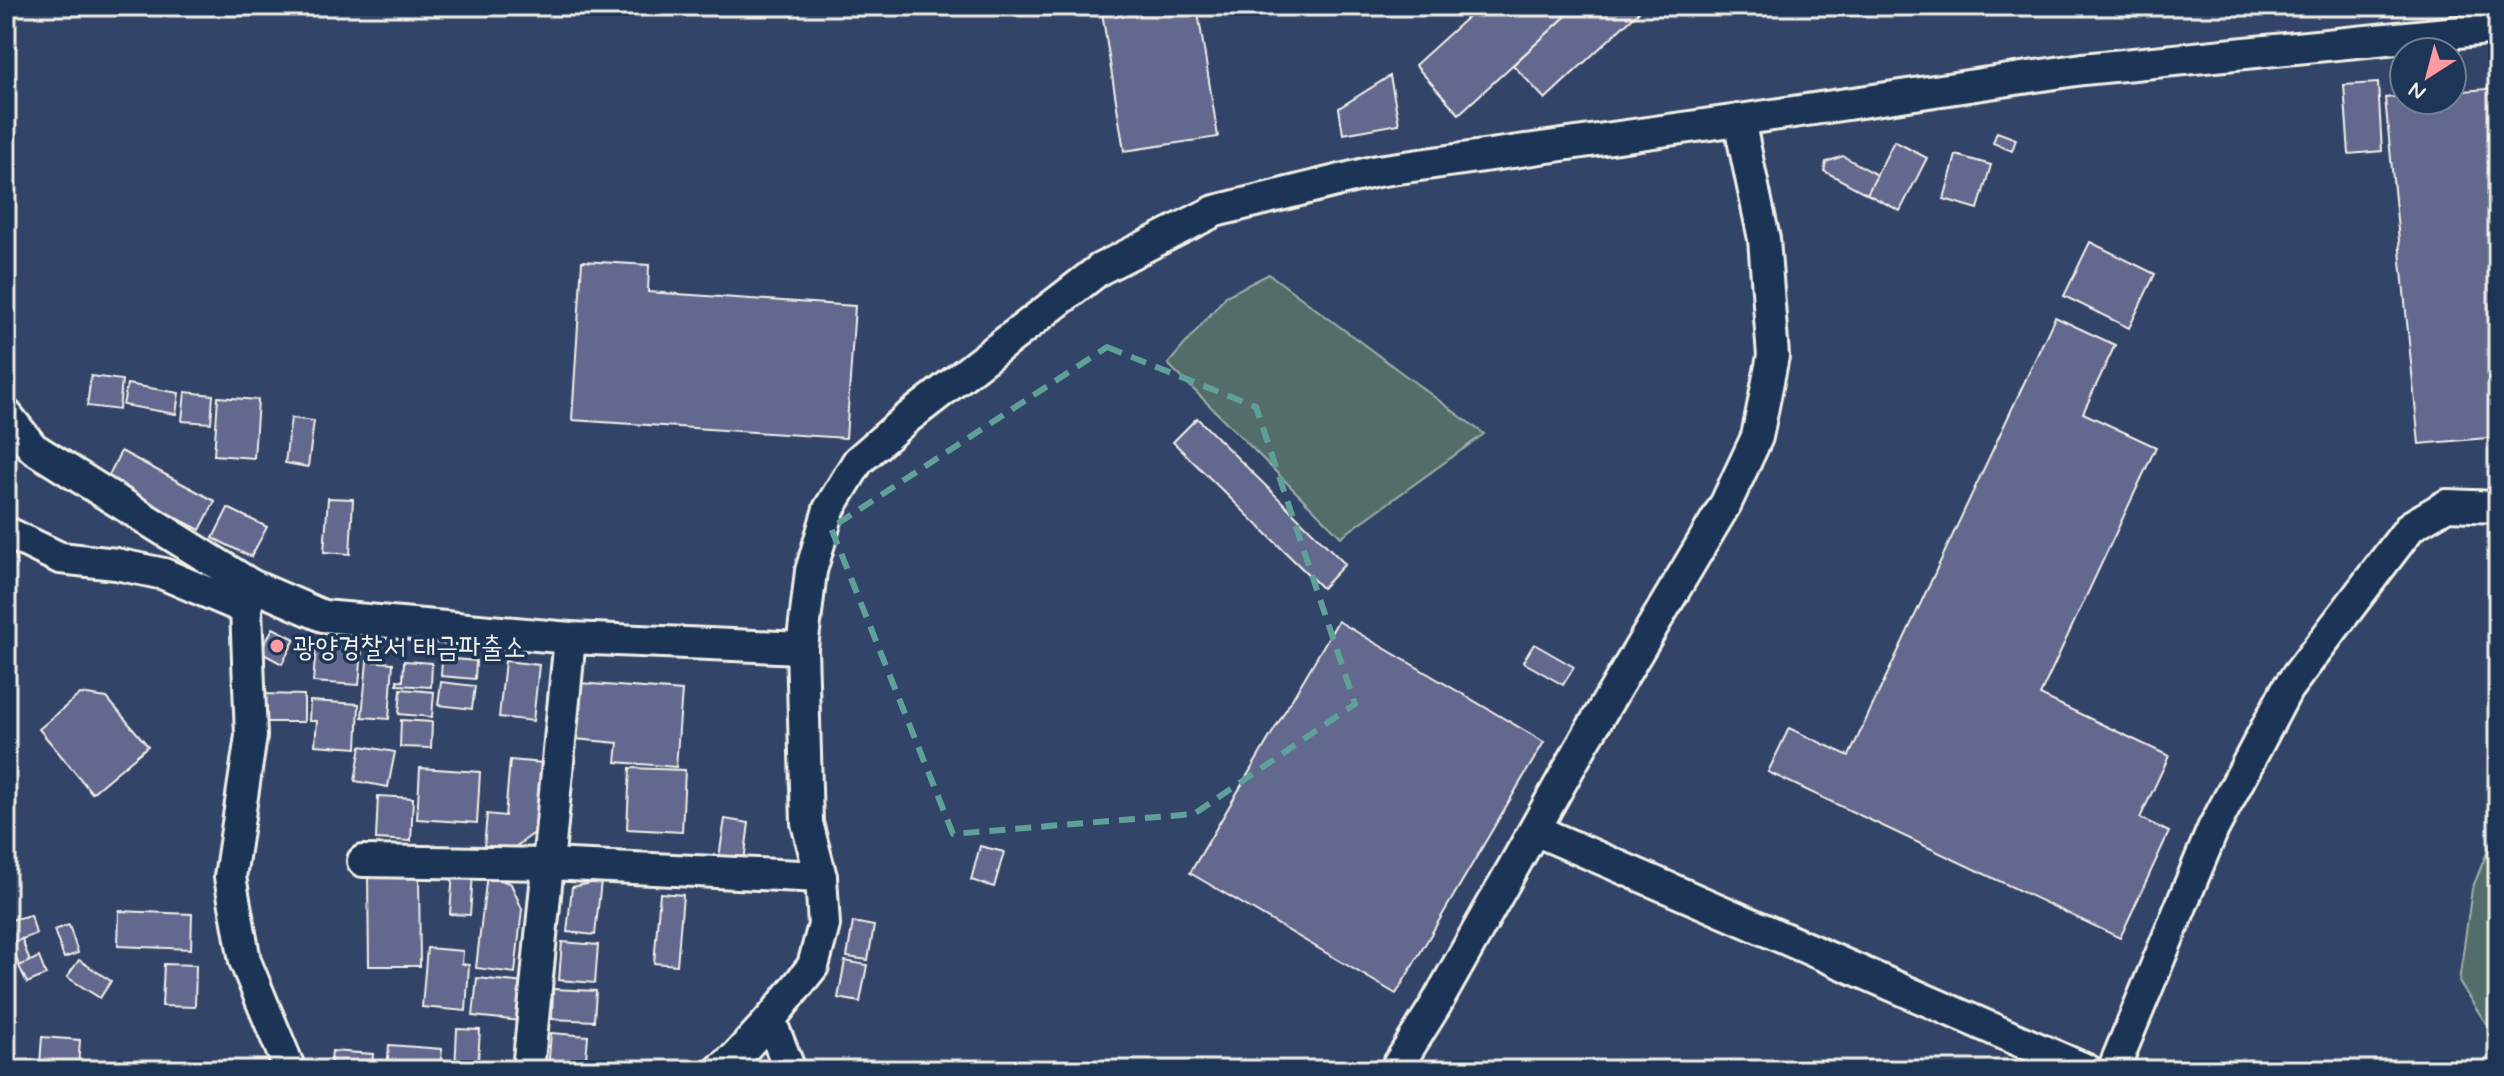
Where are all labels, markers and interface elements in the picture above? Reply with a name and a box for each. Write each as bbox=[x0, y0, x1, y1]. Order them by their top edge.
north arrow bbox=[2388, 36, 2468, 116]
text: N bbox=[2403, 75, 2432, 106]
place label: 광양경찰서 태금파출소 bbox=[293, 630, 526, 667]
marker: 광양경찰서 태금파출소 bbox=[268, 637, 286, 655]

